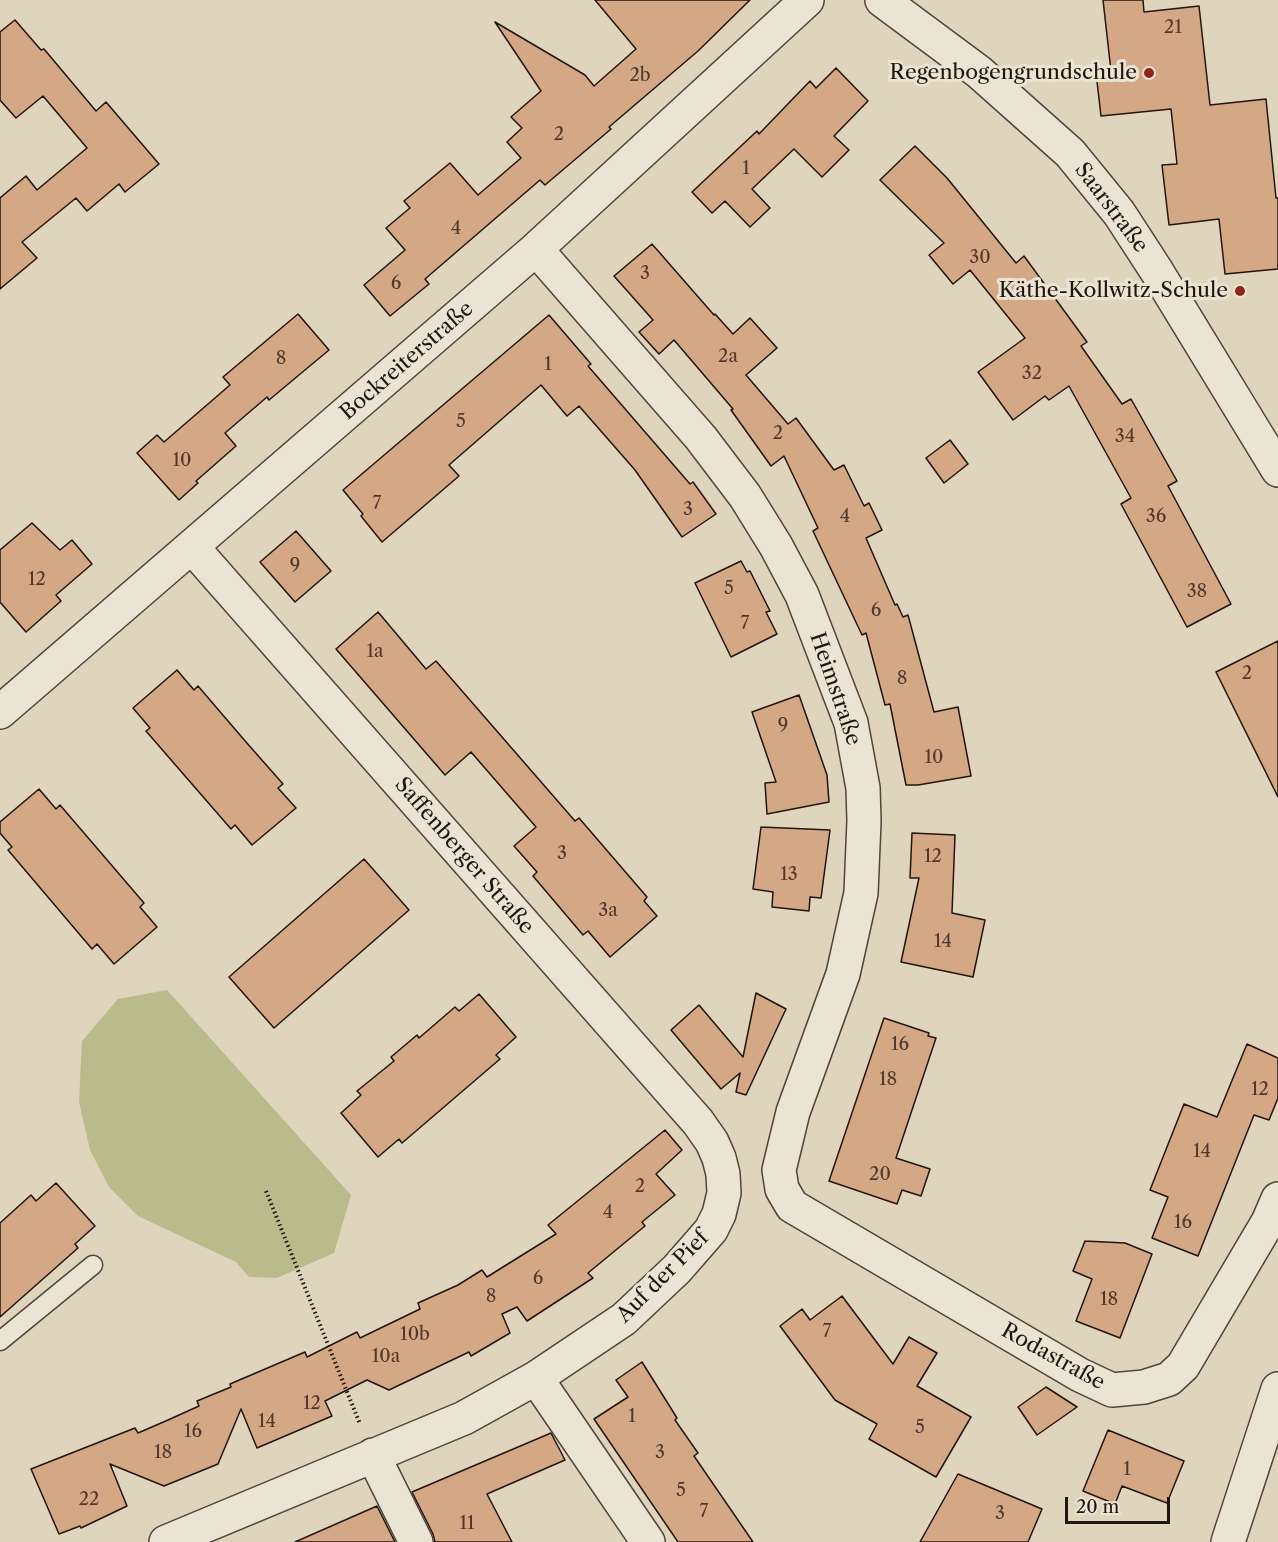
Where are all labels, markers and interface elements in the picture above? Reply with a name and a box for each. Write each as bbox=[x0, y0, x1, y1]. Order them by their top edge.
house number: 21 bbox=[1164, 17, 1182, 39]
place label: Regenbogengrundschule bbox=[890, 60, 1137, 86]
house number: 2b bbox=[629, 65, 651, 87]
marker: Regenbogengrundschule bbox=[1142, 66, 1156, 80]
house number: 2 bbox=[554, 124, 564, 146]
house number: 1 bbox=[742, 158, 750, 180]
street label: Saarstraße bbox=[1069, 158, 1153, 258]
house number: 4 bbox=[451, 218, 461, 240]
house number: 30 bbox=[969, 247, 991, 269]
house number: 3 bbox=[640, 263, 650, 285]
house number: 6 bbox=[391, 273, 401, 295]
place label: Käthe-Kollwitz-Schule bbox=[999, 278, 1228, 304]
marker: Käthe-Kollwitz-Schule bbox=[1233, 284, 1247, 298]
street label: Bockreiterstraße bbox=[335, 296, 479, 426]
house number: 2a bbox=[718, 346, 738, 368]
house number: 8 bbox=[276, 348, 286, 370]
house number: 1 bbox=[544, 354, 552, 376]
house number: 32 bbox=[1022, 363, 1042, 385]
house number: 5 bbox=[456, 411, 466, 433]
house number: 2 bbox=[773, 423, 783, 445]
house number: 34 bbox=[1115, 426, 1135, 448]
house number: 10 bbox=[173, 450, 191, 472]
house number: 7 bbox=[373, 493, 381, 515]
house number: 3 bbox=[683, 499, 693, 521]
house number: 4 bbox=[840, 506, 850, 528]
house number: 36 bbox=[1146, 506, 1166, 528]
house number: 9 bbox=[290, 555, 300, 577]
house number: 12 bbox=[28, 569, 46, 591]
house number: 5 bbox=[724, 578, 734, 600]
house number: 38 bbox=[1187, 581, 1207, 603]
house number: 6 bbox=[871, 600, 881, 622]
house number: 7 bbox=[741, 613, 749, 635]
street label: Heimstraße bbox=[804, 629, 866, 749]
house number: 1a bbox=[366, 641, 384, 663]
house number: 2 bbox=[1242, 663, 1252, 685]
house number: 8 bbox=[897, 668, 907, 690]
house number: 9 bbox=[778, 715, 788, 737]
house number: 10 bbox=[925, 747, 943, 769]
street label: Saffenberger Straße bbox=[389, 773, 539, 939]
house number: 3 bbox=[557, 843, 567, 865]
house number: 12 bbox=[924, 846, 942, 868]
house number: 13 bbox=[780, 864, 798, 886]
house number: 3a bbox=[598, 900, 618, 922]
house number: 14 bbox=[934, 931, 952, 953]
house number: 16 bbox=[891, 1034, 909, 1056]
house number: 18 bbox=[879, 1069, 897, 1091]
house number: 12 bbox=[1251, 1079, 1269, 1101]
house number: 14 bbox=[1193, 1141, 1211, 1163]
house number: 20 bbox=[869, 1164, 891, 1186]
house number: 2 bbox=[635, 1176, 645, 1198]
house number: 4 bbox=[603, 1202, 613, 1224]
house number: 16 bbox=[1174, 1212, 1192, 1234]
street label: Auf der Pief bbox=[612, 1226, 714, 1328]
house number: 6 bbox=[533, 1268, 543, 1290]
house number: 8 bbox=[486, 1286, 496, 1308]
house number: 18 bbox=[1100, 1289, 1118, 1311]
street label: Rodastraße bbox=[997, 1318, 1109, 1396]
house number: 7 bbox=[823, 1321, 831, 1343]
house number: 10b bbox=[400, 1324, 430, 1346]
house number: 10a bbox=[372, 1346, 400, 1368]
house number: 12 bbox=[303, 1393, 321, 1415]
house number: 1 bbox=[628, 1406, 636, 1428]
house number: 14 bbox=[258, 1411, 276, 1433]
house number: 5 bbox=[915, 1417, 925, 1439]
house number: 16 bbox=[184, 1421, 202, 1443]
house number: 18 bbox=[154, 1442, 172, 1464]
house number: 3 bbox=[655, 1442, 665, 1464]
house number: 1 bbox=[1123, 1459, 1131, 1481]
house number: 5 bbox=[676, 1480, 686, 1502]
scale bar bbox=[1068, 1485, 1173, 1523]
house number: 22 bbox=[79, 1489, 99, 1511]
text: 20 m bbox=[1076, 1496, 1119, 1518]
house number: 7 bbox=[700, 1501, 708, 1523]
house number: 3 bbox=[995, 1503, 1005, 1525]
house number: 11 bbox=[459, 1513, 475, 1535]

